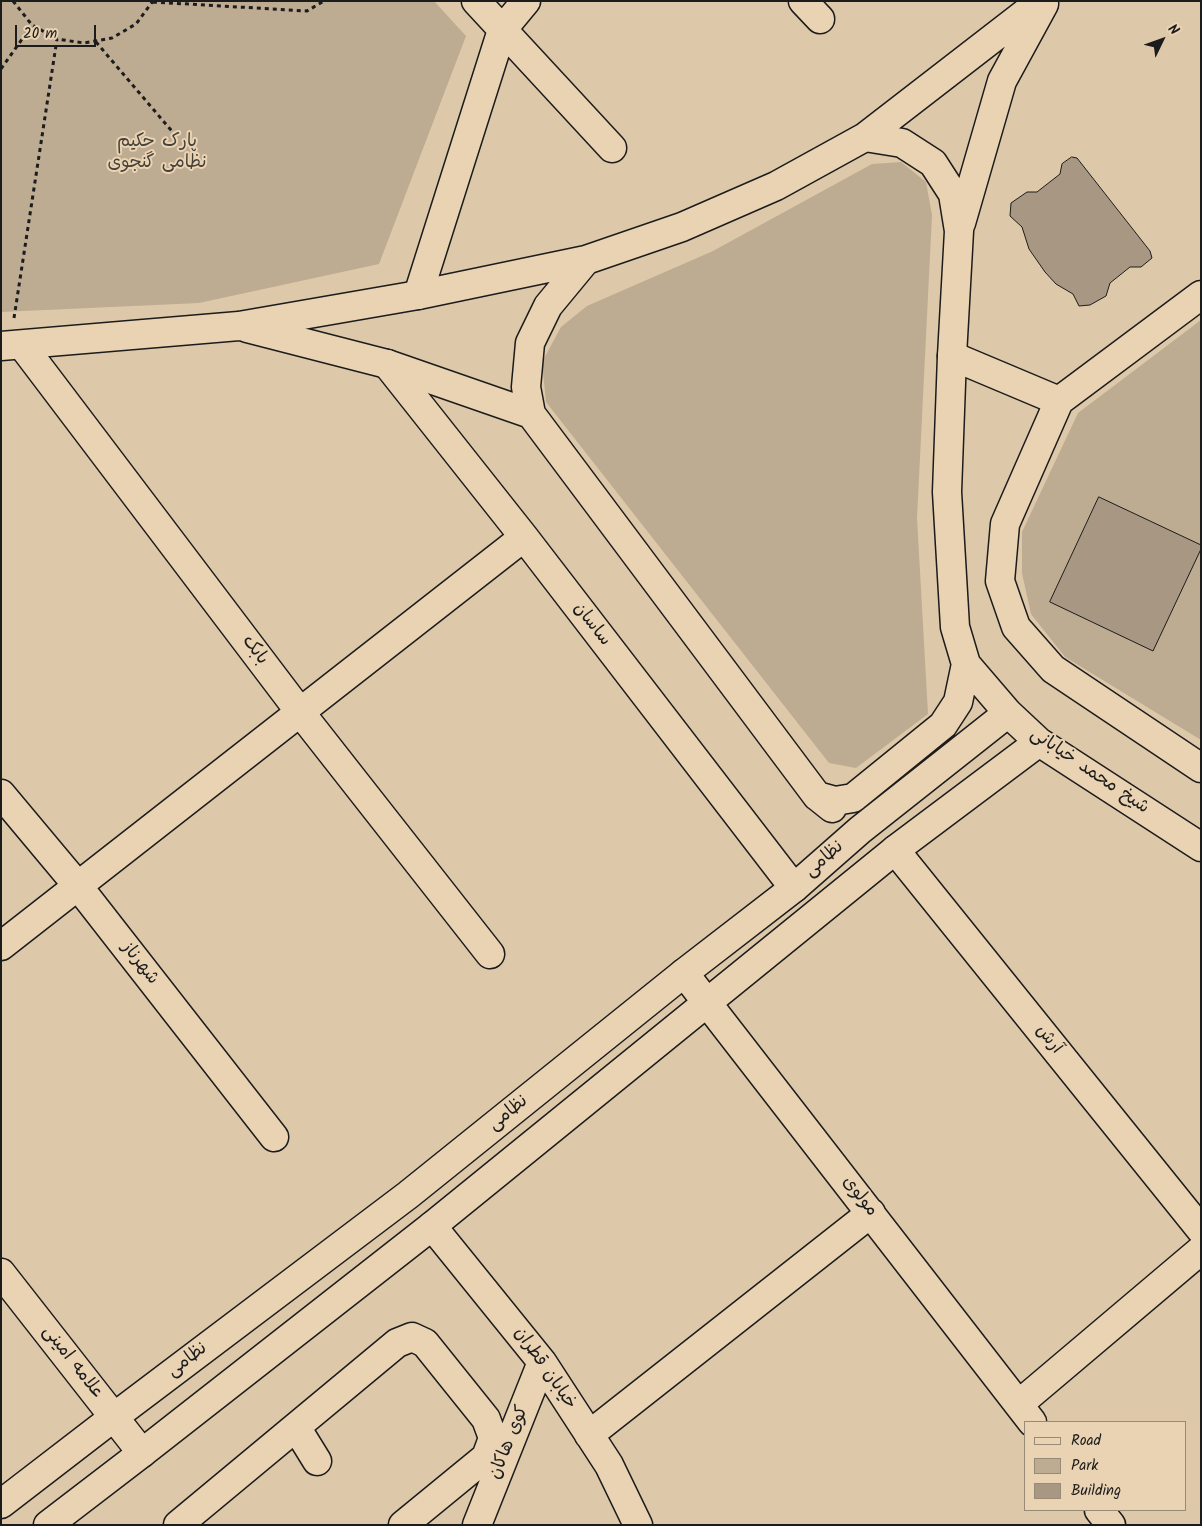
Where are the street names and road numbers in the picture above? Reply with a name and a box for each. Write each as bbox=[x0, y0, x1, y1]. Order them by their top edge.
street label: ساسان bbox=[567, 599, 615, 651]
street label: بابک bbox=[236, 632, 272, 670]
street label: شیخ محمد خیابانی bbox=[1025, 724, 1153, 820]
street label: نظامی bbox=[801, 837, 849, 883]
street label: شهرناز bbox=[115, 938, 163, 990]
street label: آرش bbox=[1030, 1021, 1066, 1059]
street label: نظامی bbox=[485, 1092, 533, 1136]
street label: مولوی bbox=[836, 1172, 882, 1222]
street label: علامه امینی bbox=[37, 1322, 107, 1404]
street label: خیابان قطران bbox=[508, 1324, 580, 1414]
street label: نظامی bbox=[164, 1339, 212, 1383]
street label: کوی هاکان bbox=[485, 1403, 535, 1483]

